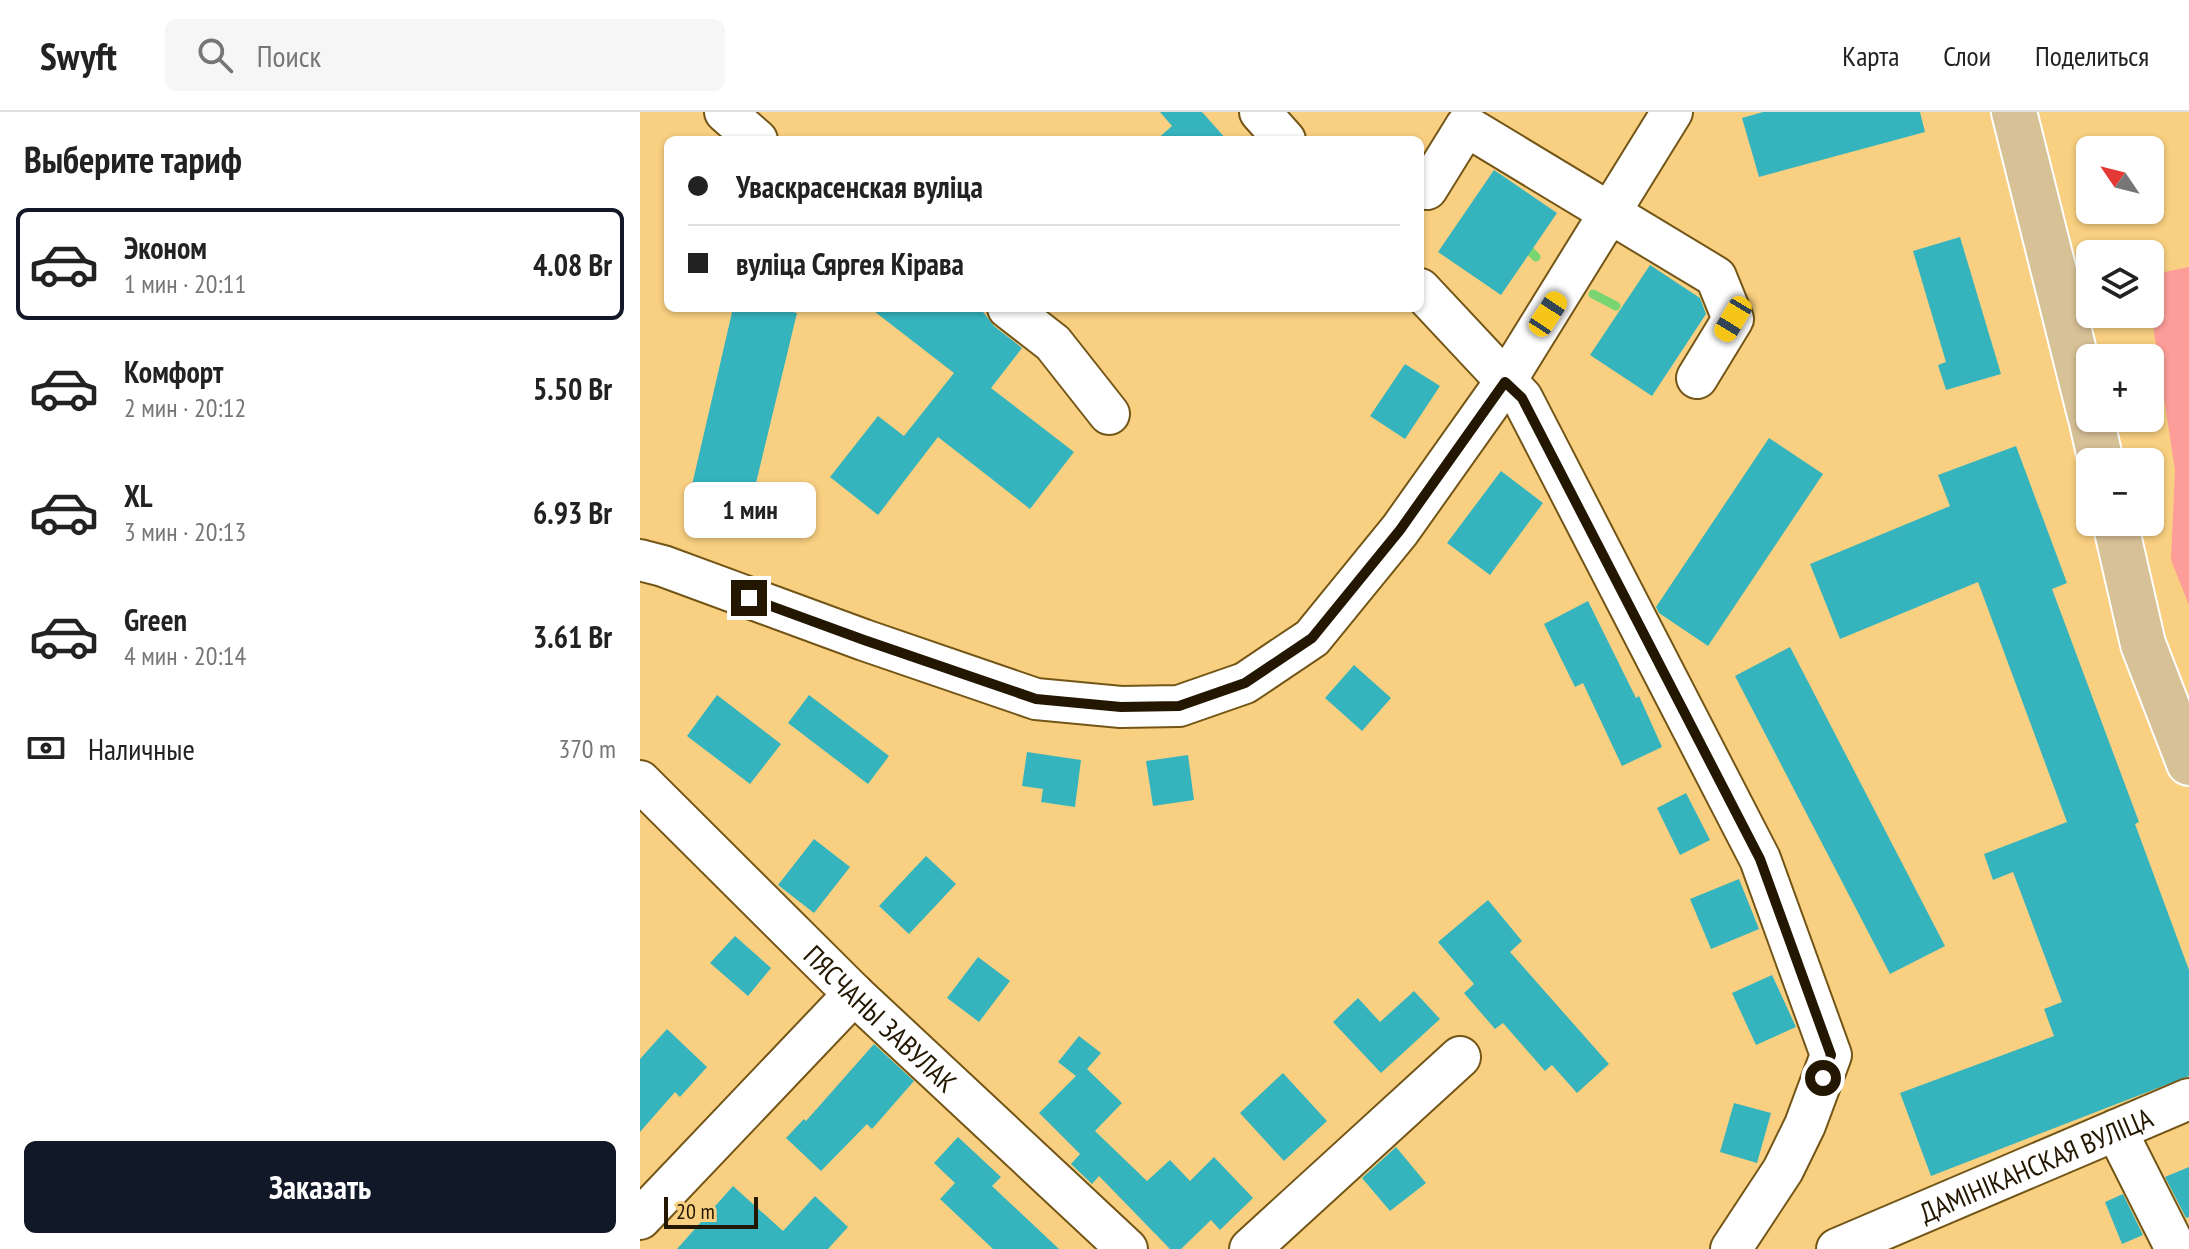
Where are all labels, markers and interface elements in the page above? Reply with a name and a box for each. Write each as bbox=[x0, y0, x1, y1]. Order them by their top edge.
search box bbox=[165, 19, 725, 91]
text: Swyft bbox=[40, 31, 117, 80]
icon: search bbox=[193, 33, 237, 77]
text: Поиск bbox=[257, 36, 321, 75]
text: Карта bbox=[1842, 37, 1899, 74]
text: Слои bbox=[1943, 37, 1991, 74]
text: Поделиться bbox=[2035, 37, 2149, 74]
text: Выберите тариф bbox=[24, 136, 242, 183]
north arrow bbox=[2076, 136, 2164, 224]
map controls bbox=[2076, 136, 2164, 536]
text: Уваскрасенская вуліца bbox=[736, 167, 983, 206]
icon: car bbox=[28, 228, 100, 300]
text: Эконом bbox=[124, 228, 207, 267]
button: layers bbox=[2076, 240, 2164, 328]
text: вуліца Сяргея Кірава bbox=[736, 244, 964, 283]
text: 4.08 Br bbox=[533, 245, 612, 284]
text: 1 мин · 20:11 bbox=[124, 267, 246, 300]
car bbox=[1525, 287, 1571, 341]
car bbox=[1710, 292, 1756, 346]
button: + bbox=[2076, 344, 2164, 432]
icon: car bbox=[28, 352, 100, 424]
text: Комфорт bbox=[124, 352, 223, 391]
text: 5.50 Br bbox=[533, 369, 612, 408]
text: 2 мин · 20:12 bbox=[124, 391, 246, 424]
button: − bbox=[2076, 448, 2164, 536]
icon: car bbox=[28, 476, 100, 548]
text: XL bbox=[124, 476, 153, 515]
callout: 1 мин bbox=[683, 482, 815, 538]
text: 6.93 Br bbox=[533, 493, 612, 532]
text: 1 мин bbox=[722, 493, 778, 526]
text: 3 мин · 20:13 bbox=[124, 515, 246, 548]
route end bbox=[731, 580, 767, 616]
icon: car bbox=[28, 600, 100, 672]
text: Green bbox=[124, 600, 187, 639]
text: 3.61 Br bbox=[533, 617, 612, 656]
text: 4 мин · 20:14 bbox=[124, 639, 246, 672]
icon: cash bbox=[24, 726, 68, 770]
text: Наличные bbox=[88, 729, 195, 768]
text: 370 m bbox=[558, 732, 616, 765]
street label: ПЯСЧАНЫ ЗАВУЛАК bbox=[796, 937, 965, 1100]
route start bbox=[1805, 1060, 1841, 1096]
street label: ДАМІНІКАНСКАЯ ВУЛІЦА bbox=[1913, 1098, 2159, 1230]
button: Заказать bbox=[24, 1141, 616, 1233]
scale bar bbox=[664, 1193, 758, 1229]
text: 20 m bbox=[676, 1197, 715, 1225]

